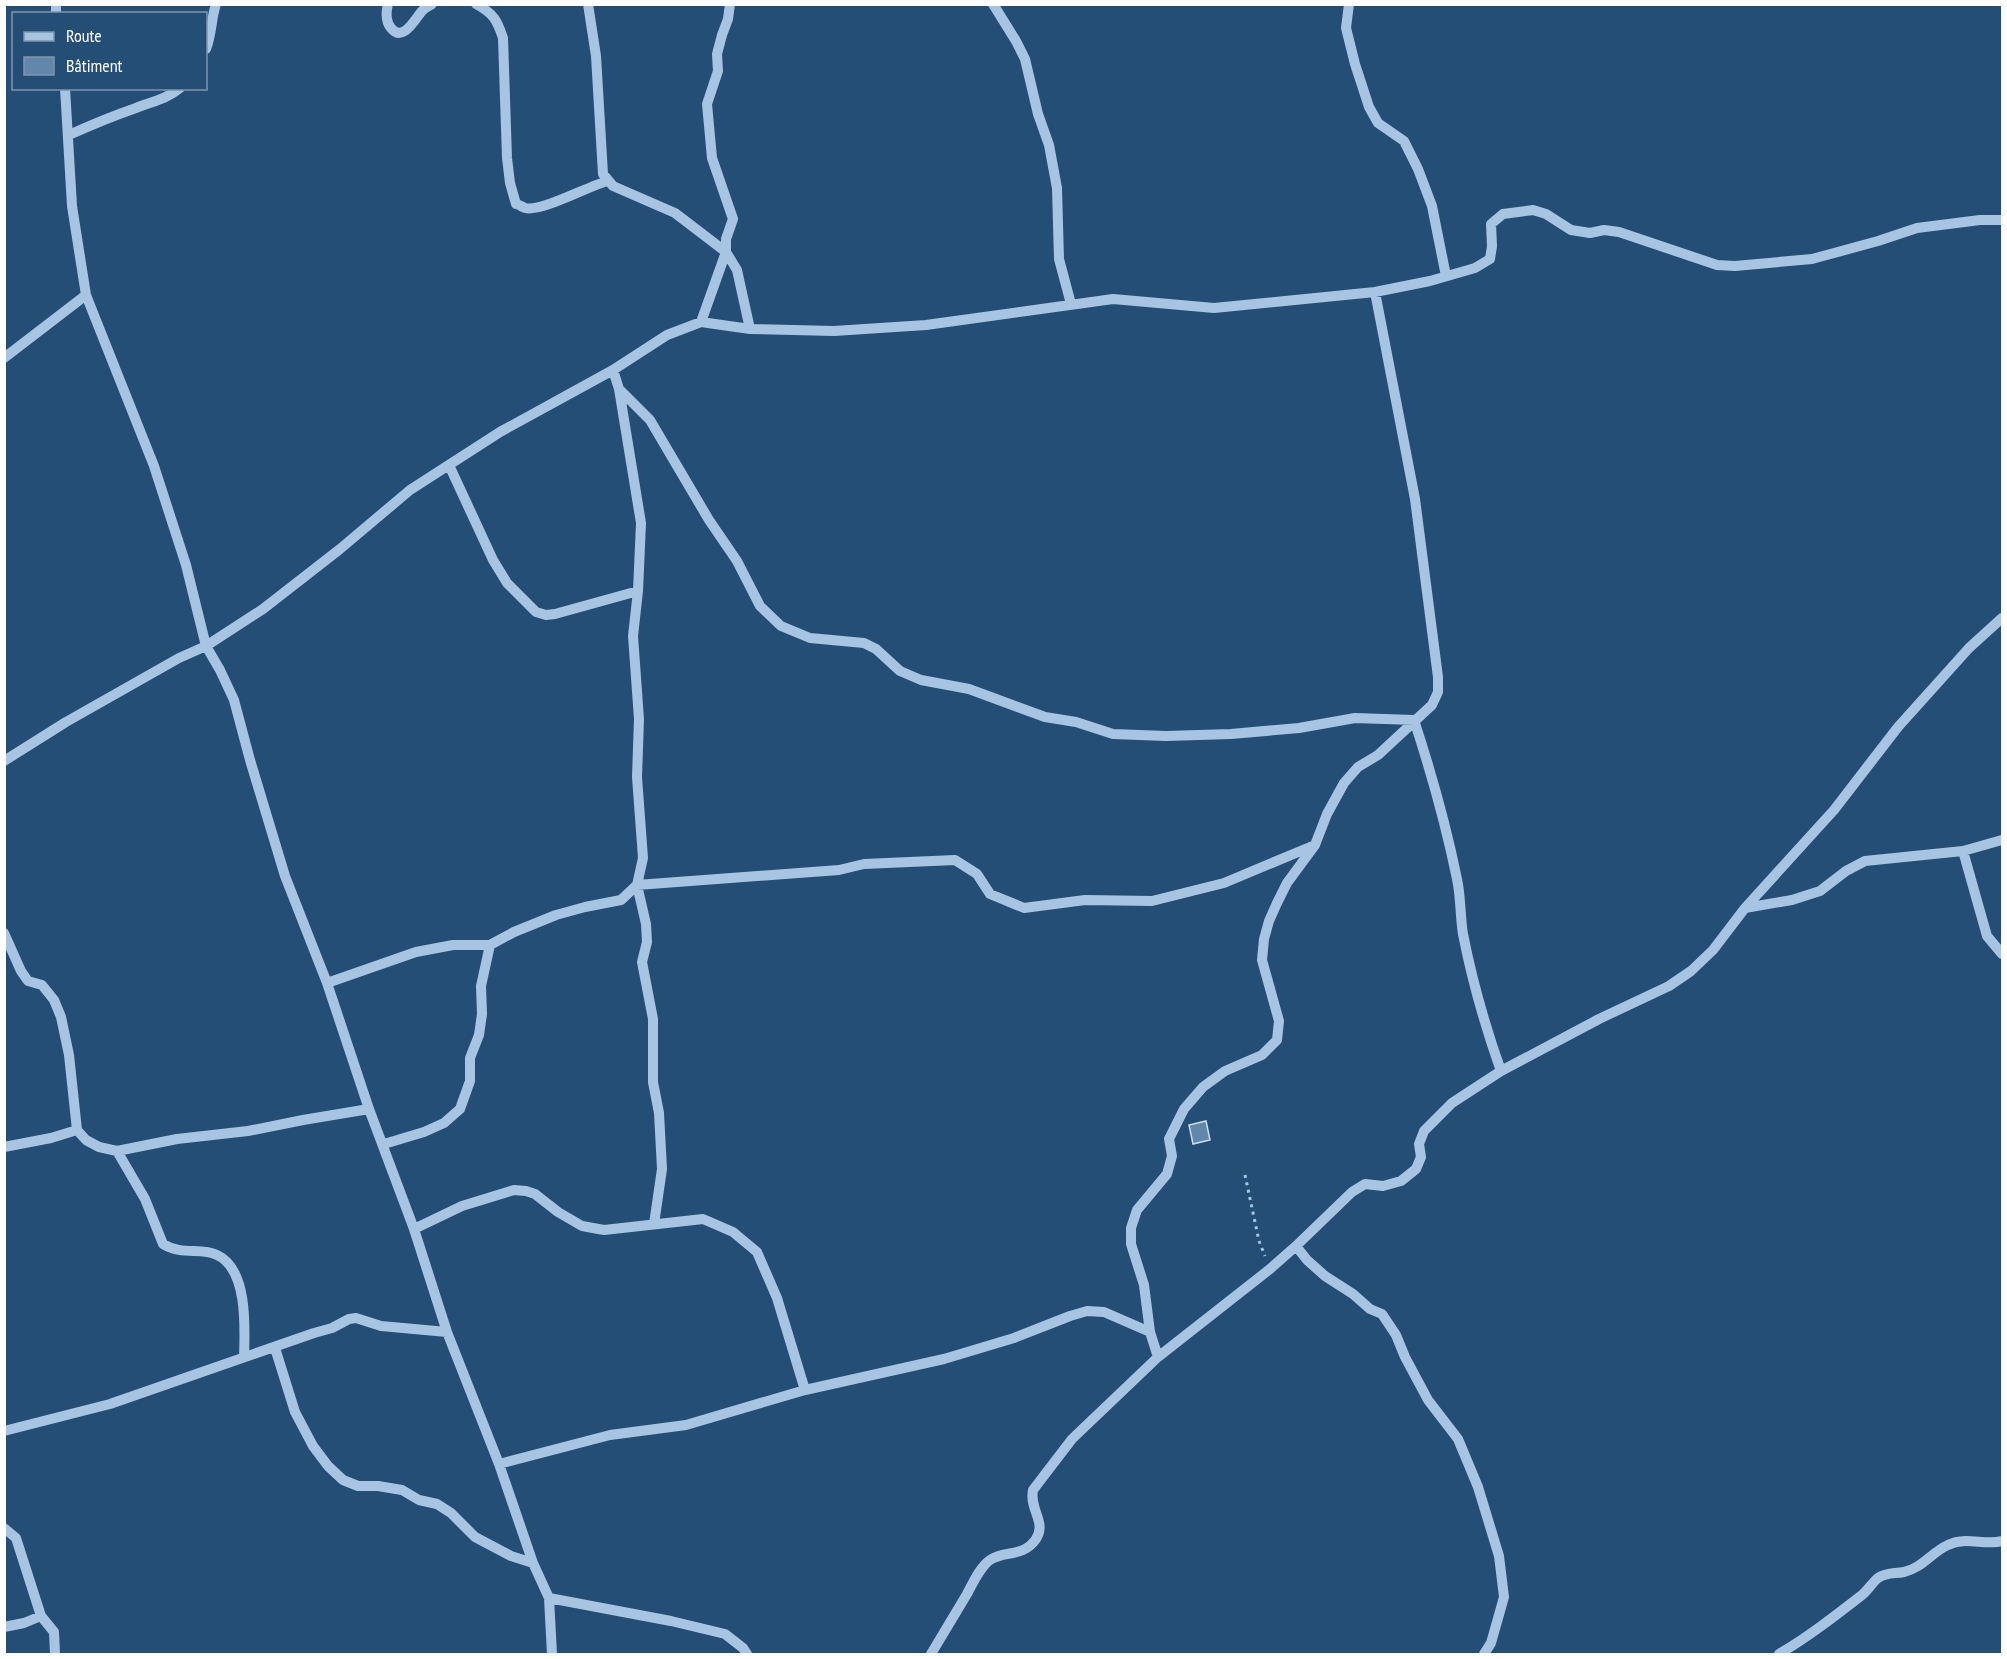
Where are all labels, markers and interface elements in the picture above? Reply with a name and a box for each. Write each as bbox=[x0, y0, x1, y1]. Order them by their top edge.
legend bbox=[12, 12, 207, 90]
text: Route bbox=[66, 24, 102, 47]
text: Bâtiment bbox=[66, 54, 123, 77]

